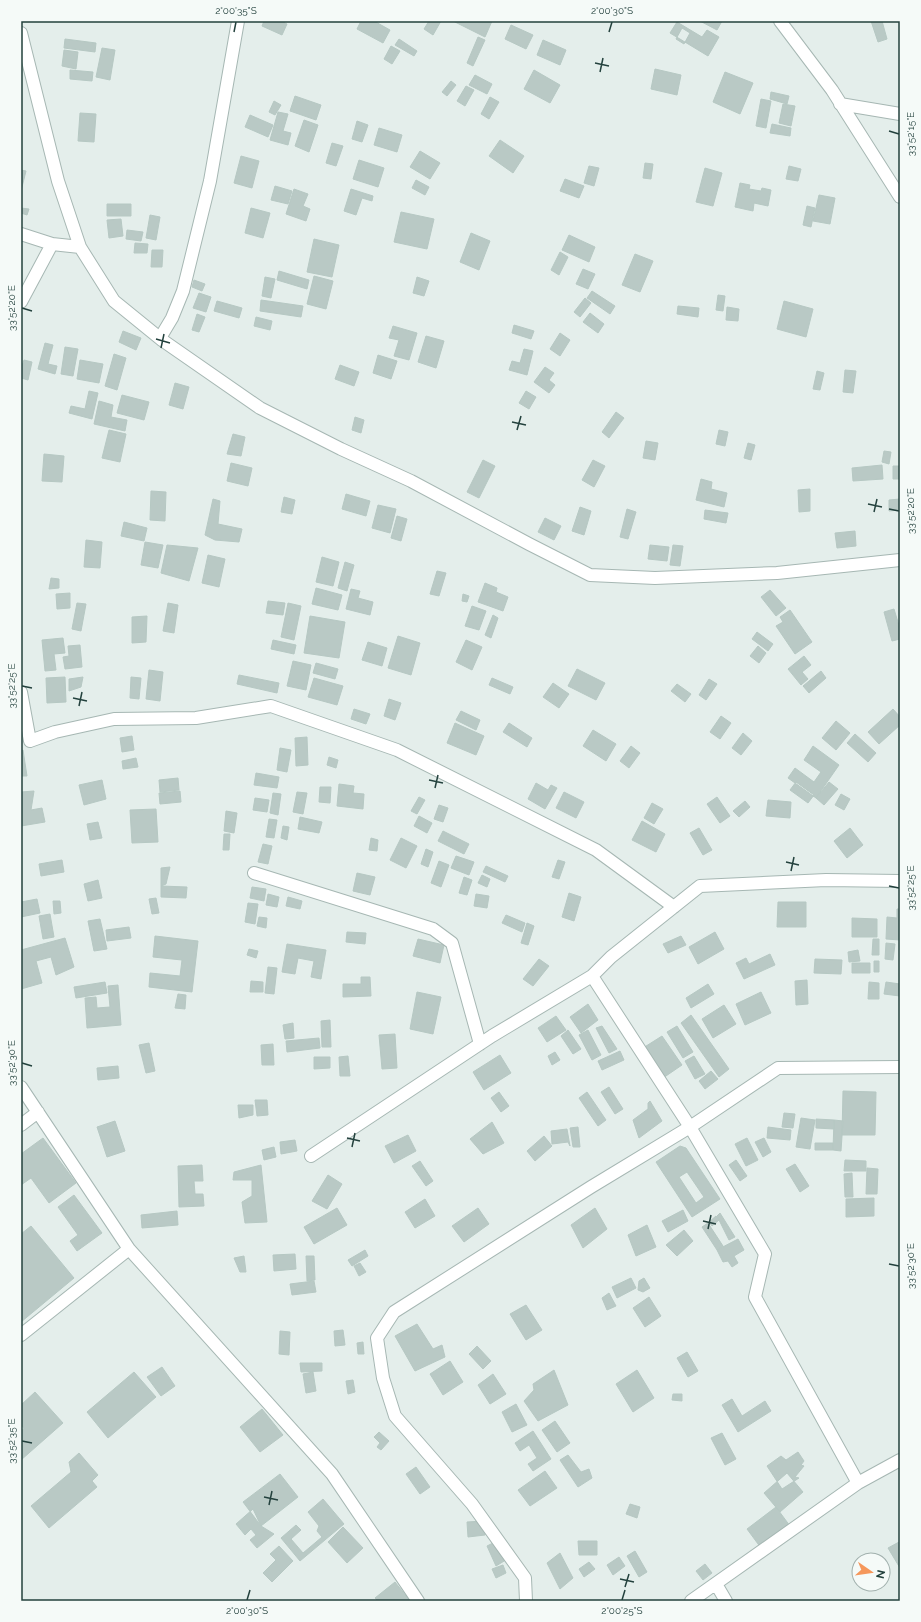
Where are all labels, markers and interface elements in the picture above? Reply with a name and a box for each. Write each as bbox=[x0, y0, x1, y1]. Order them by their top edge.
text: 2°00'35"S bbox=[215, 5, 257, 16]
text: 2°00'30"S bbox=[591, 5, 633, 16]
text: 33°52'15"E bbox=[905, 112, 916, 156]
text: 33°52'20"E bbox=[6, 285, 17, 331]
text: 33°52'20"E bbox=[905, 488, 916, 534]
text: 33°52'25"E bbox=[6, 663, 17, 709]
text: 33°52'25"E bbox=[905, 865, 916, 911]
text: 33°52'30"E bbox=[6, 1040, 17, 1086]
text: 33°52'30"E bbox=[905, 1243, 916, 1289]
text: 33°52'35"E bbox=[6, 1418, 17, 1464]
north arrow bbox=[851, 1552, 891, 1592]
text: N bbox=[873, 1569, 888, 1580]
text: 2°00'30"S bbox=[226, 1605, 268, 1616]
text: 2°00'25"S bbox=[601, 1605, 643, 1616]

